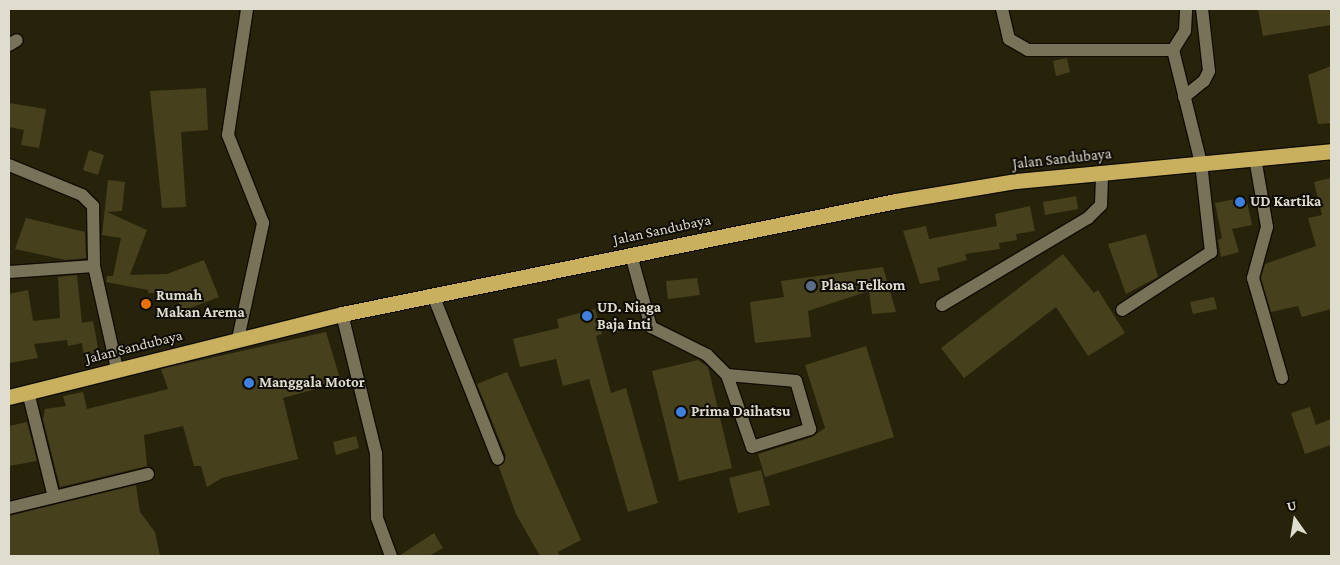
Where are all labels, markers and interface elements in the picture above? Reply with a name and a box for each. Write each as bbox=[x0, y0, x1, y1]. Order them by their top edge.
street label: Jalan Sandubaya bbox=[1012, 145, 1112, 173]
place label: UD Kartika bbox=[1250, 193, 1321, 211]
marker: UD Kartika bbox=[1234, 196, 1246, 208]
street label: Jalan Sandubaya bbox=[612, 211, 712, 249]
place label: Plasa Telkom bbox=[821, 277, 905, 295]
marker: Plasa Telkom bbox=[805, 280, 817, 292]
place label: Rumah Makan Arema bbox=[156, 286, 245, 321]
marker: Rumah Makan Arema bbox=[140, 298, 152, 310]
place label: UD. Niaga Baja Inti bbox=[597, 298, 661, 333]
marker: UD. Niaga Baja Inti bbox=[581, 310, 593, 322]
street label: Jalan Sandubaya bbox=[84, 326, 184, 368]
place label: Manggala Motor bbox=[259, 374, 365, 392]
marker: Manggala Motor bbox=[243, 377, 255, 389]
place label: Prima Daihatsu bbox=[691, 403, 790, 421]
marker: Prima Daihatsu bbox=[675, 406, 687, 418]
north arrow bbox=[1270, 495, 1320, 545]
text: U bbox=[1285, 497, 1298, 514]

